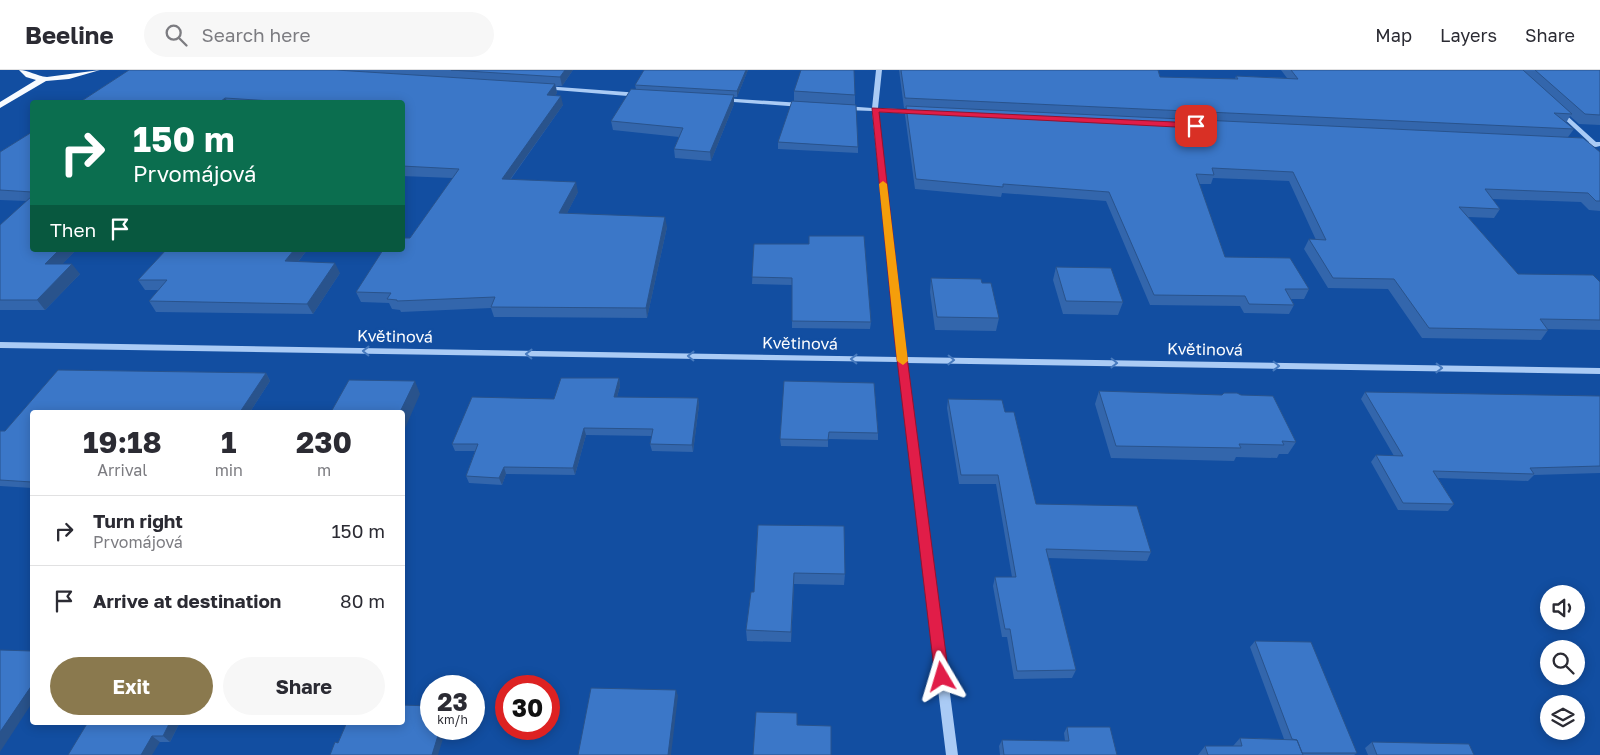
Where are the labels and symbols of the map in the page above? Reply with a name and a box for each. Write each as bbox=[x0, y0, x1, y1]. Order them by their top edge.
pin bbox=[1175, 105, 1217, 147]
street label: Květinová bbox=[357, 325, 433, 347]
street label: Květinová bbox=[762, 332, 838, 354]
street label: Květinová bbox=[1167, 338, 1243, 360]
one-way arrow bbox=[362, 346, 370, 356]
one-way arrow bbox=[525, 348, 533, 359]
one-way arrow bbox=[687, 351, 695, 361]
one-way arrow bbox=[850, 354, 858, 364]
one-way arrow bbox=[948, 355, 956, 365]
one-way arrow bbox=[1110, 358, 1118, 368]
one-way arrow bbox=[1272, 360, 1280, 371]
one-way arrow bbox=[1435, 363, 1443, 373]
position arrow bbox=[915, 650, 967, 702]
speed limit sign: 30 bbox=[495, 675, 560, 740]

